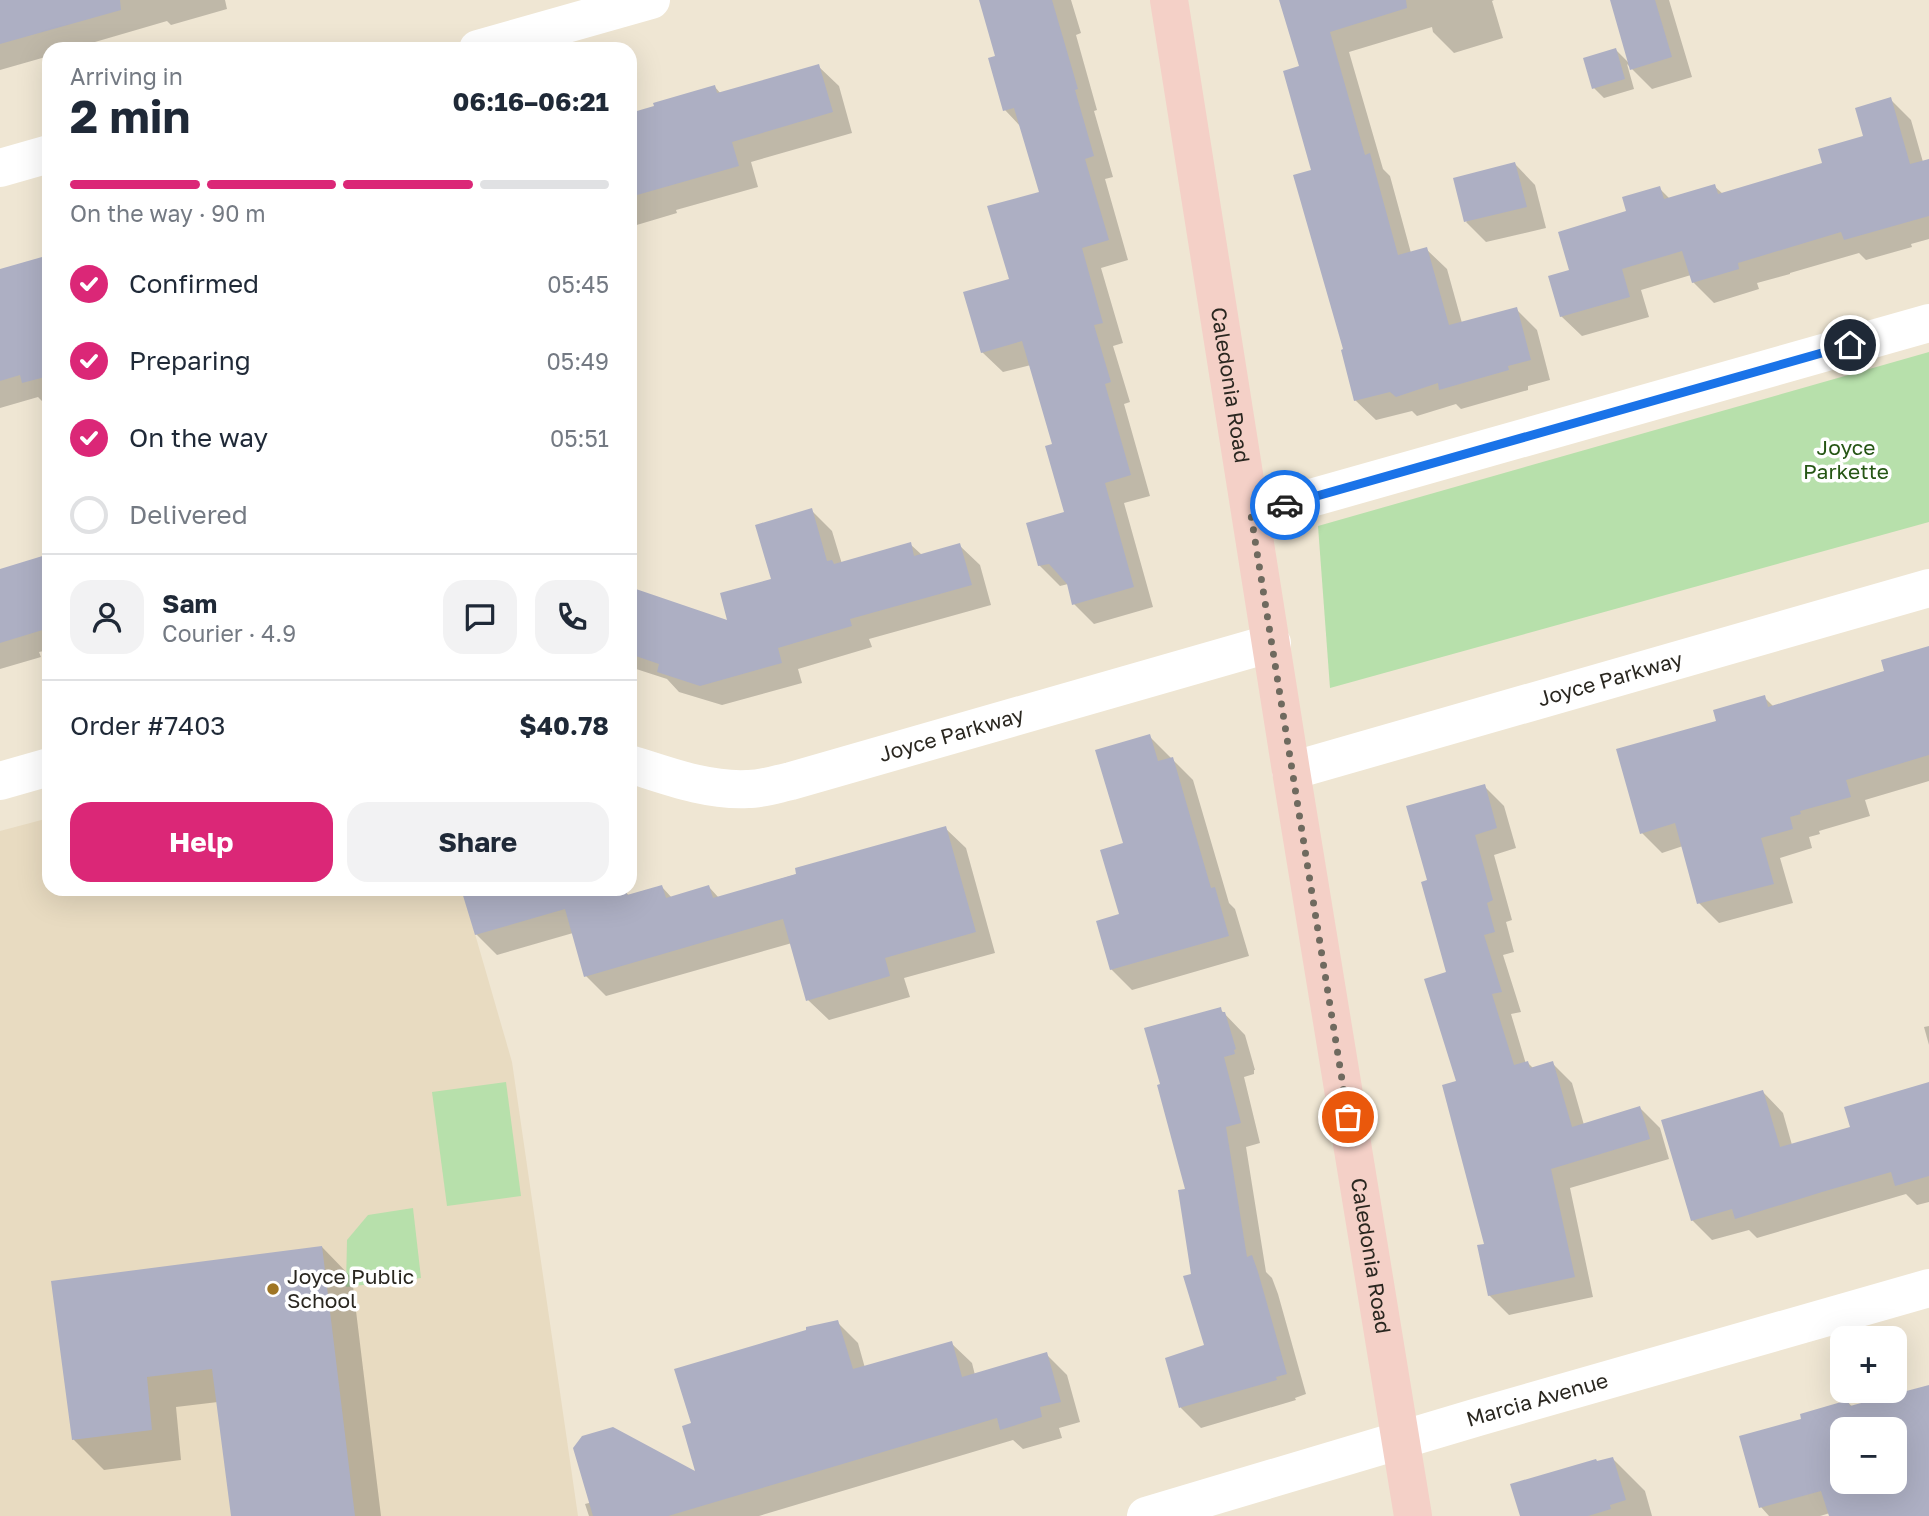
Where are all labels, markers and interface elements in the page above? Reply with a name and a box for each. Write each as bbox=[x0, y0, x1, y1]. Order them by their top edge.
text: Arriving in bbox=[70, 62, 183, 90]
text: 06:16–06:21 bbox=[453, 86, 609, 117]
text: 2 min bbox=[70, 88, 190, 143]
text: On the way · 90 m bbox=[70, 199, 266, 227]
icon: check bbox=[70, 265, 108, 303]
text: Confirmed bbox=[129, 268, 259, 299]
text: 05:45 bbox=[547, 270, 609, 298]
street label: Caledonia Road bbox=[1206, 305, 1256, 465]
pin bbox=[1820, 315, 1880, 375]
icon: home bbox=[1831, 326, 1869, 364]
icon: check bbox=[70, 342, 108, 380]
text: Preparing bbox=[129, 345, 251, 376]
text: 05:49 bbox=[547, 347, 609, 375]
icon: check bbox=[70, 419, 108, 457]
text: On the way bbox=[129, 422, 268, 453]
text: 05:51 bbox=[550, 424, 609, 452]
park label: Joyce Parkette bbox=[1803, 434, 1889, 484]
courier bbox=[1250, 470, 1320, 540]
icon: car bbox=[1266, 486, 1304, 524]
text: Delivered bbox=[129, 499, 248, 530]
button: person bbox=[70, 580, 144, 654]
button: chat bbox=[443, 580, 517, 654]
button: phone bbox=[535, 580, 609, 654]
text: Sam bbox=[162, 588, 217, 619]
text: Courier · 4.9 bbox=[162, 619, 296, 647]
street label: Joyce Parkway bbox=[1534, 645, 1686, 712]
street label: Joyce Parkway bbox=[876, 701, 1027, 767]
text: Order #7403 bbox=[70, 710, 225, 741]
text: $40.78 bbox=[519, 710, 609, 741]
button: Help bbox=[70, 802, 333, 882]
button: Share bbox=[347, 802, 609, 882]
pin bbox=[1318, 1087, 1378, 1147]
icon: bag bbox=[1329, 1098, 1367, 1136]
street label: Caledonia Road bbox=[1346, 1176, 1397, 1336]
place label: Joyce Public School bbox=[287, 1263, 414, 1313]
marker: Joyce Public School bbox=[265, 1281, 281, 1297]
map controls bbox=[1830, 1326, 1907, 1494]
button: + bbox=[1830, 1326, 1907, 1403]
street label: Marcia Avenue bbox=[1463, 1366, 1611, 1432]
button: − bbox=[1830, 1417, 1907, 1494]

